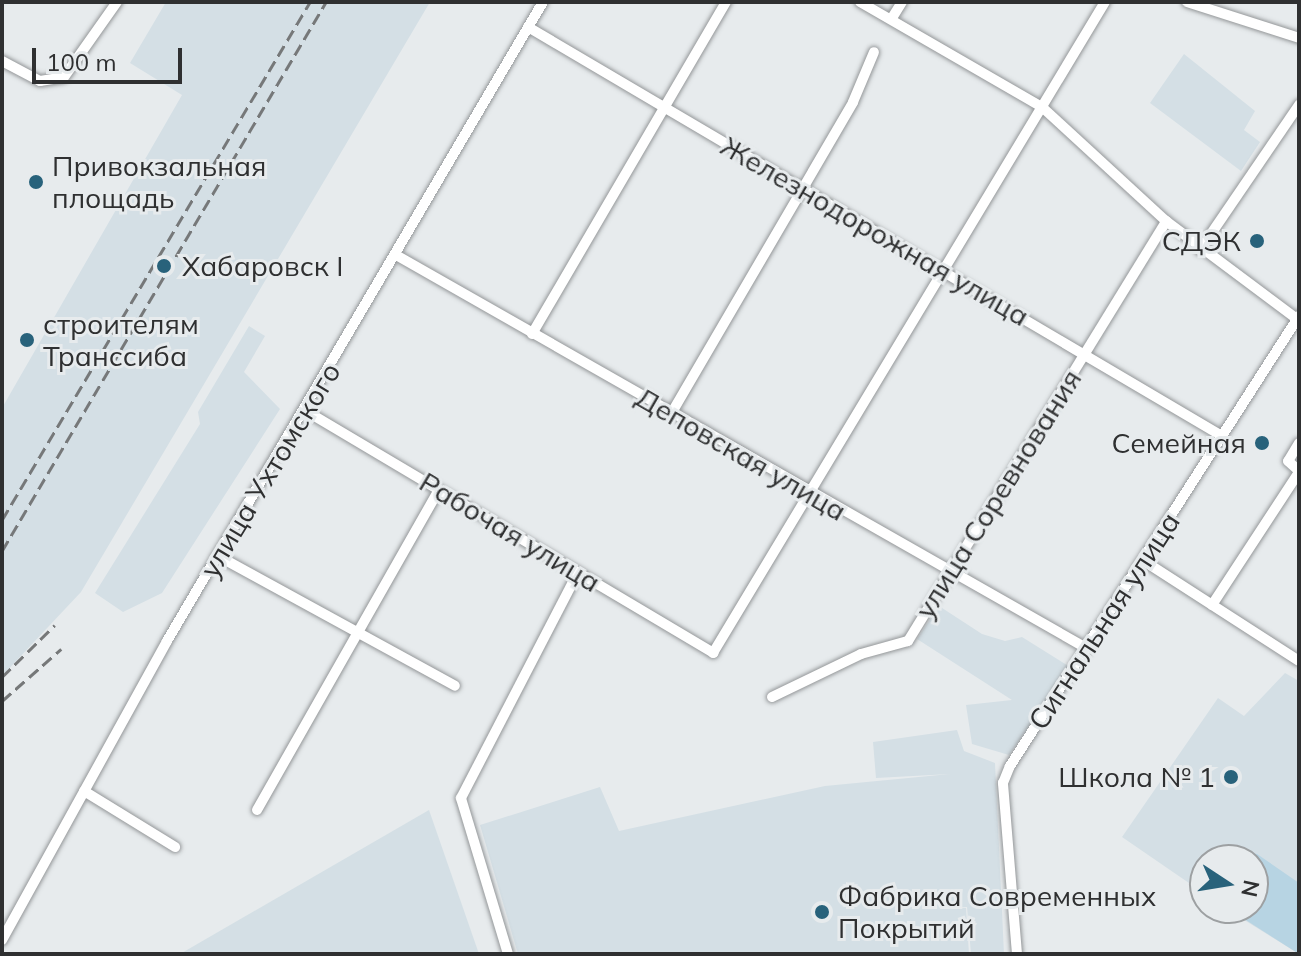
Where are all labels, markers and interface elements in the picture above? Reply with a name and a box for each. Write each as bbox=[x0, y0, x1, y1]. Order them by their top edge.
scale bar bbox=[36, 32, 186, 82]
text: 100 m bbox=[46, 47, 117, 77]
street label: Железнодорожная улица bbox=[715, 129, 1035, 333]
place label: Привокзальная площадь bbox=[52, 149, 266, 215]
marker: Привокзальная площадь bbox=[27, 173, 45, 191]
place label: СДЭК bbox=[1162, 224, 1241, 258]
marker: СДЭК bbox=[1248, 232, 1266, 250]
place label: Хабаровск I bbox=[182, 249, 343, 283]
marker: Хабаровск I bbox=[153, 255, 175, 277]
place label: строителям Транссиба bbox=[43, 307, 199, 373]
marker: строителям Транссиба bbox=[18, 331, 36, 349]
street label: улица Ухтомского bbox=[193, 356, 347, 584]
street label: улица Соревнования bbox=[908, 364, 1088, 624]
street label: Деповская улица bbox=[630, 380, 852, 528]
place label: Семейная bbox=[1111, 426, 1246, 460]
marker: Семейная bbox=[1253, 434, 1271, 452]
street label: Рабочая улица bbox=[414, 465, 606, 599]
street label: Сигнальная улица bbox=[1021, 506, 1187, 736]
place label: Школа № 1 bbox=[1058, 760, 1215, 794]
marker: Школа № 1 bbox=[1222, 768, 1240, 786]
north arrow bbox=[1189, 844, 1269, 924]
text: N bbox=[1235, 878, 1266, 900]
place label: Фабрика Современных Покрытий bbox=[838, 879, 1156, 945]
marker: Фабрика Современных Покрытий bbox=[813, 903, 831, 921]

